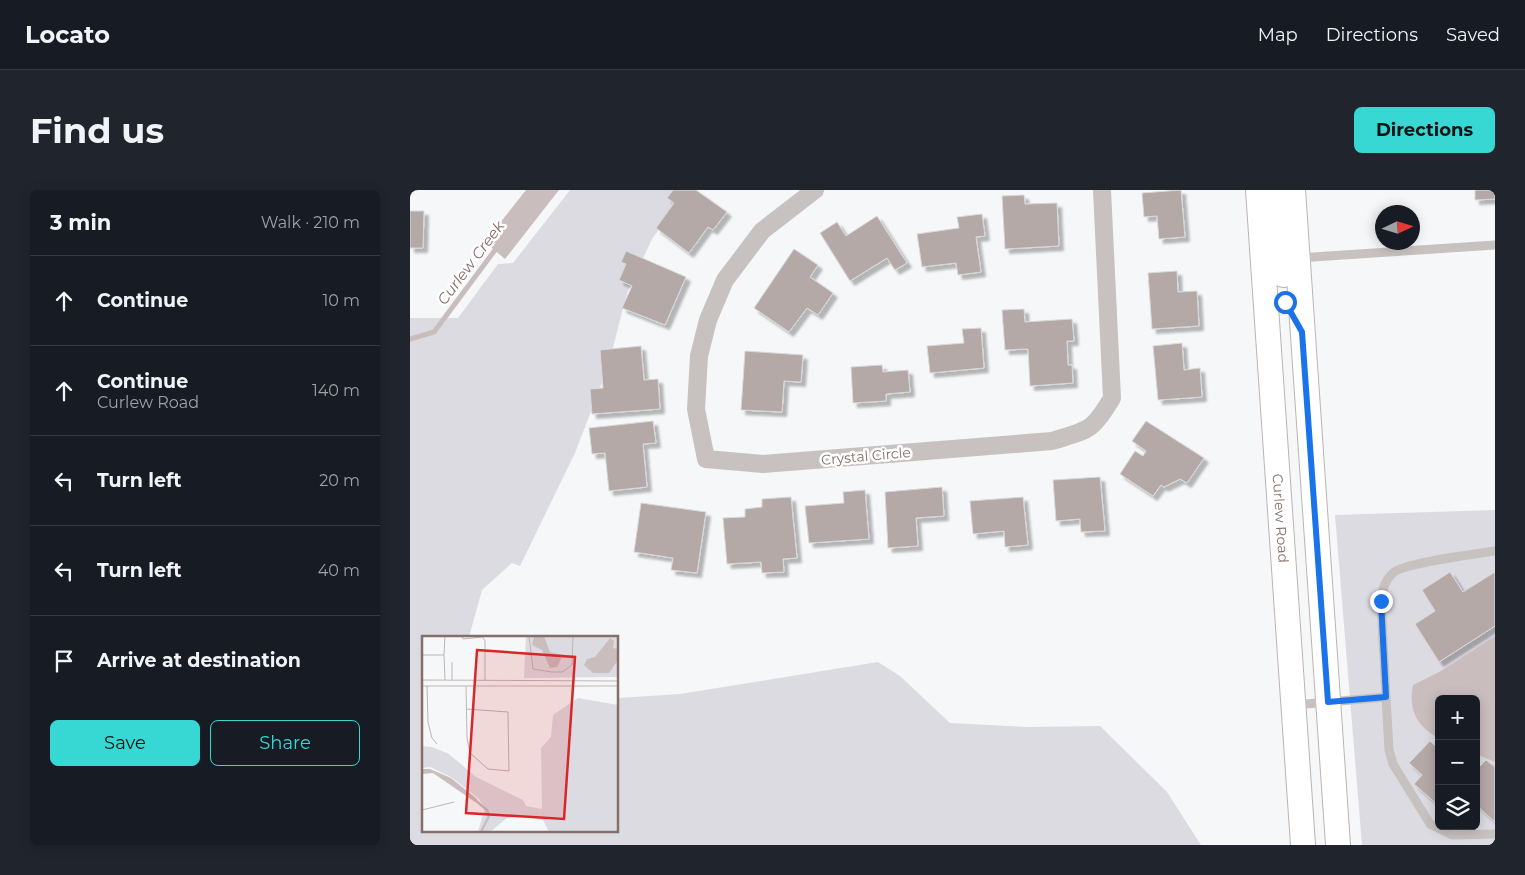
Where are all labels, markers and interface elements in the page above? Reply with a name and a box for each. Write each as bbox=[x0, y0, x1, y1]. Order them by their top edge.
text: Locato bbox=[25, 20, 110, 49]
text: Map bbox=[1258, 24, 1298, 46]
text: Directions bbox=[1326, 24, 1418, 46]
text: Saved bbox=[1446, 24, 1500, 46]
button: Directions bbox=[1354, 107, 1495, 153]
text: Find us bbox=[30, 109, 164, 152]
north arrow bbox=[1375, 205, 1420, 250]
text: 3 min bbox=[50, 210, 111, 235]
text: Walk · 210 m bbox=[261, 213, 360, 232]
water label: Curlew Creek bbox=[433, 216, 509, 308]
icon: ahead bbox=[50, 287, 78, 315]
text: Continue bbox=[97, 289, 188, 312]
text: 10 m bbox=[322, 291, 360, 310]
route start bbox=[1274, 291, 1297, 314]
text: Continue bbox=[97, 370, 188, 393]
icon: ahead bbox=[50, 377, 78, 405]
text: 140 m bbox=[312, 381, 360, 400]
text: Curlew Road bbox=[97, 393, 199, 412]
street label: Crystal Circle bbox=[820, 443, 912, 469]
icon: left bbox=[50, 467, 78, 495]
text: Turn left bbox=[97, 469, 182, 492]
text: 20 m bbox=[319, 471, 360, 490]
street label: Curlew Road bbox=[1269, 473, 1293, 563]
icon: left bbox=[50, 557, 78, 585]
text: Turn left bbox=[97, 559, 182, 582]
text: 40 m bbox=[318, 561, 360, 580]
route end bbox=[1370, 590, 1393, 613]
inset map bbox=[422, 636, 619, 832]
icon: arrive bbox=[50, 647, 78, 675]
text: Arrive at destination bbox=[97, 649, 301, 672]
map controls bbox=[1435, 695, 1480, 830]
button: + bbox=[1435, 695, 1480, 740]
button: Save bbox=[50, 720, 200, 766]
button: Share bbox=[210, 720, 360, 766]
button: − bbox=[1435, 740, 1480, 785]
button: layers bbox=[1435, 785, 1480, 830]

